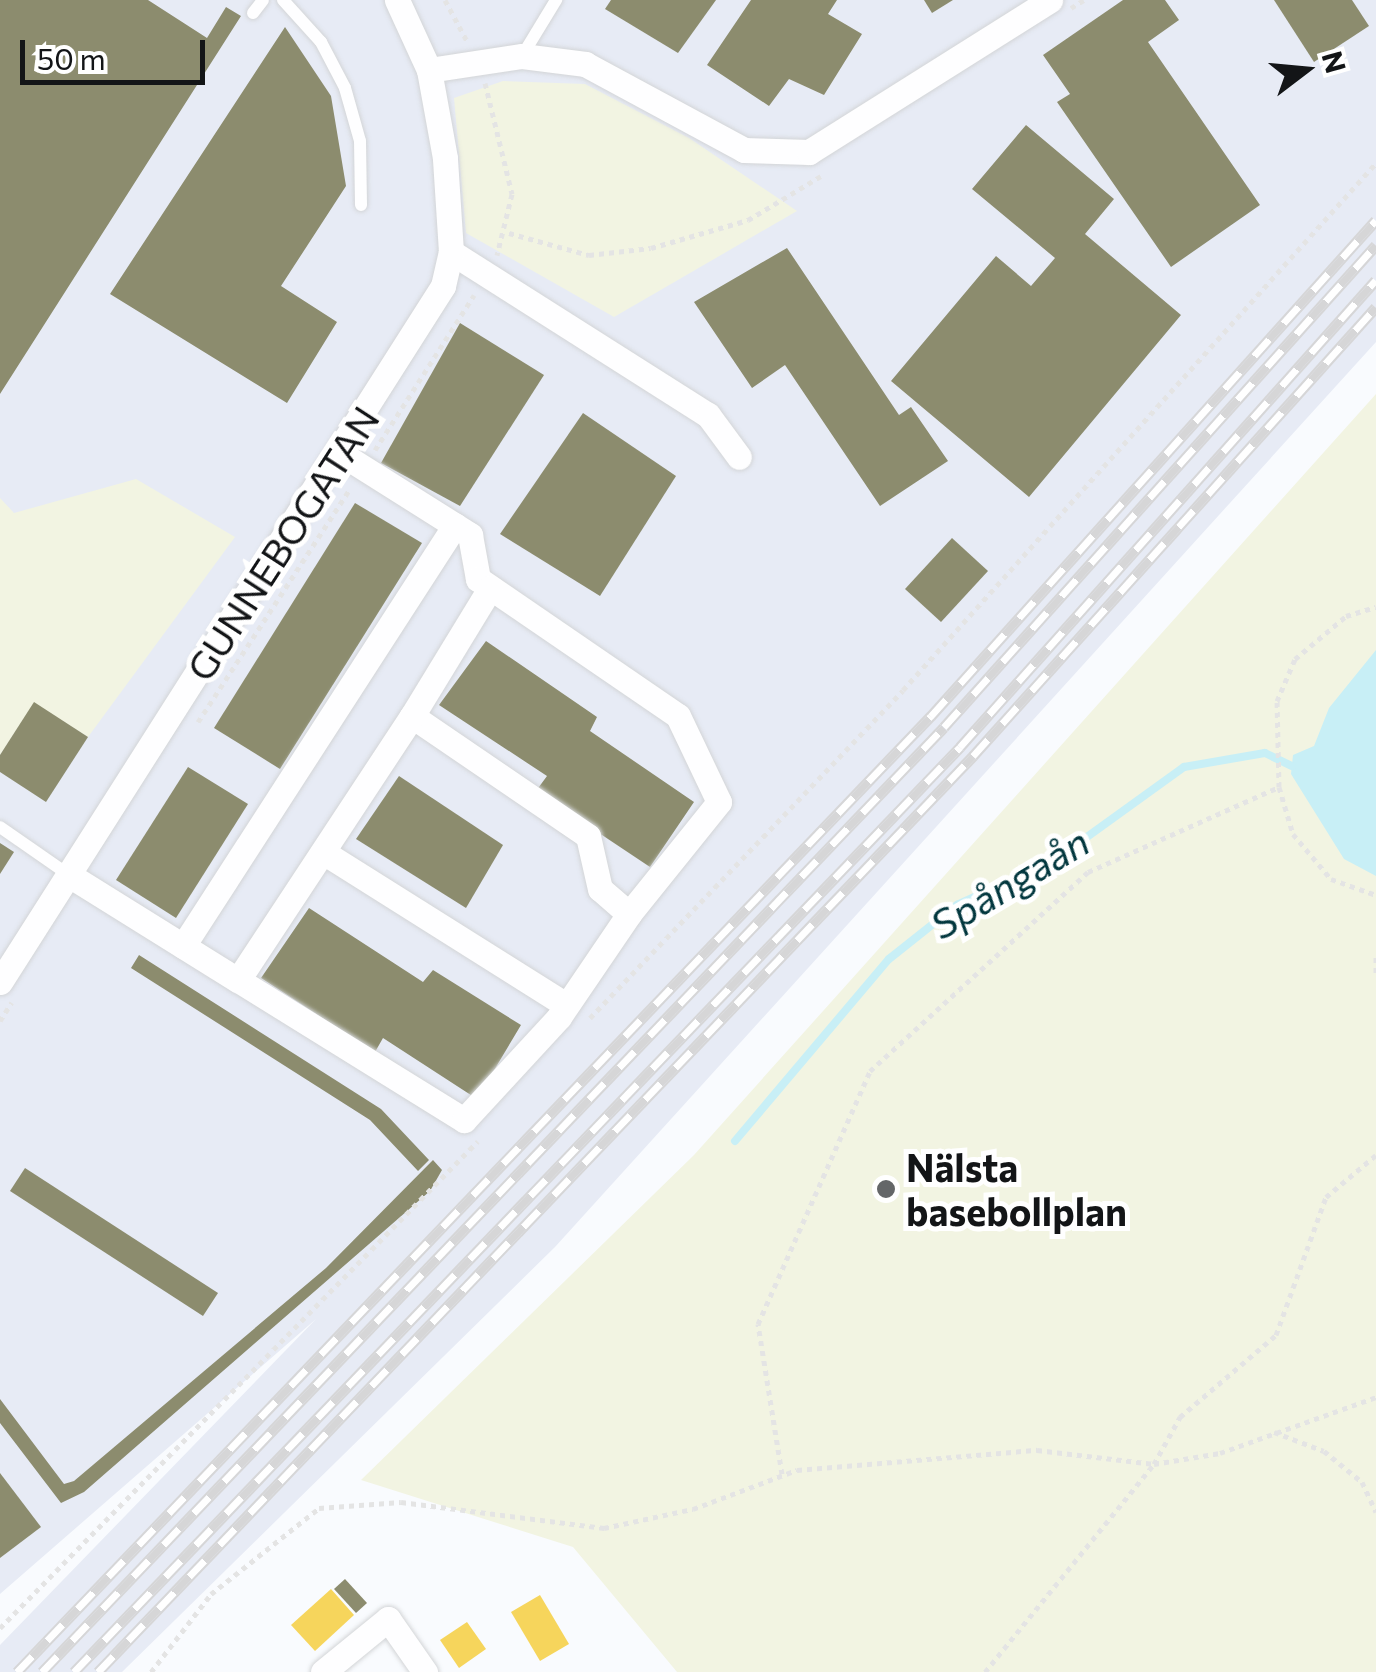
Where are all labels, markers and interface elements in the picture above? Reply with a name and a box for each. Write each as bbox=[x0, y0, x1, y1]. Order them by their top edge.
scale bar bbox=[25, 20, 210, 82]
north arrow bbox=[1256, 20, 1356, 120]
text: 50 m bbox=[37, 39, 106, 76]
text: N bbox=[1316, 47, 1354, 77]
street label: GUNNEBOGATAN bbox=[176, 397, 388, 689]
water label: Spångaån bbox=[921, 816, 1097, 948]
place label: Nälsta basebollplan bbox=[906, 1144, 1127, 1234]
marker: Nälsta basebollplan bbox=[875, 1178, 897, 1200]

